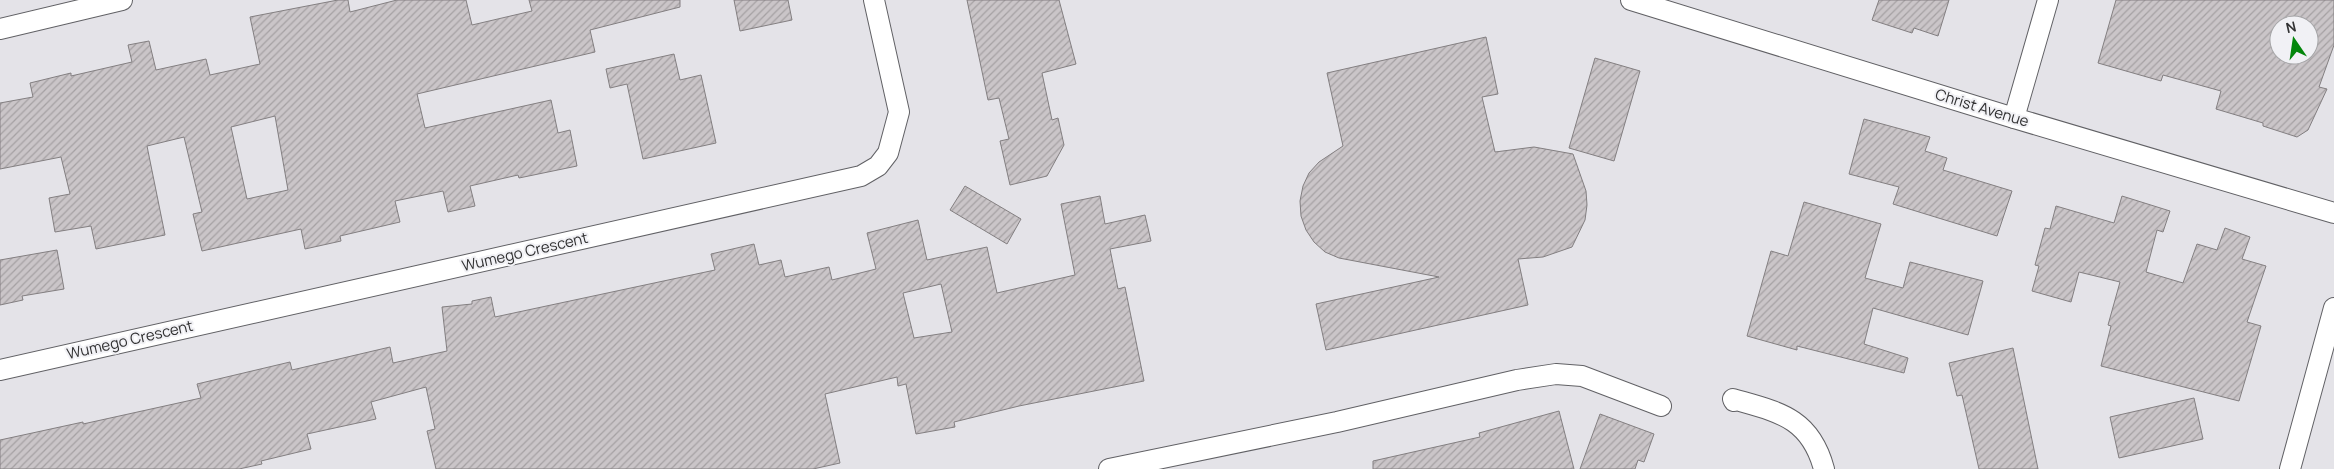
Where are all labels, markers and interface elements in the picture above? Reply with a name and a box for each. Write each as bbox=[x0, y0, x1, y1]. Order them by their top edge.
north arrow bbox=[2269, 15, 2319, 65]
text: N bbox=[2284, 16, 2298, 37]
street label: Christ Avenue bbox=[1933, 83, 2032, 132]
street label: Wumego Crescent bbox=[460, 227, 590, 276]
street label: Wumego Crescent bbox=[65, 315, 195, 364]

